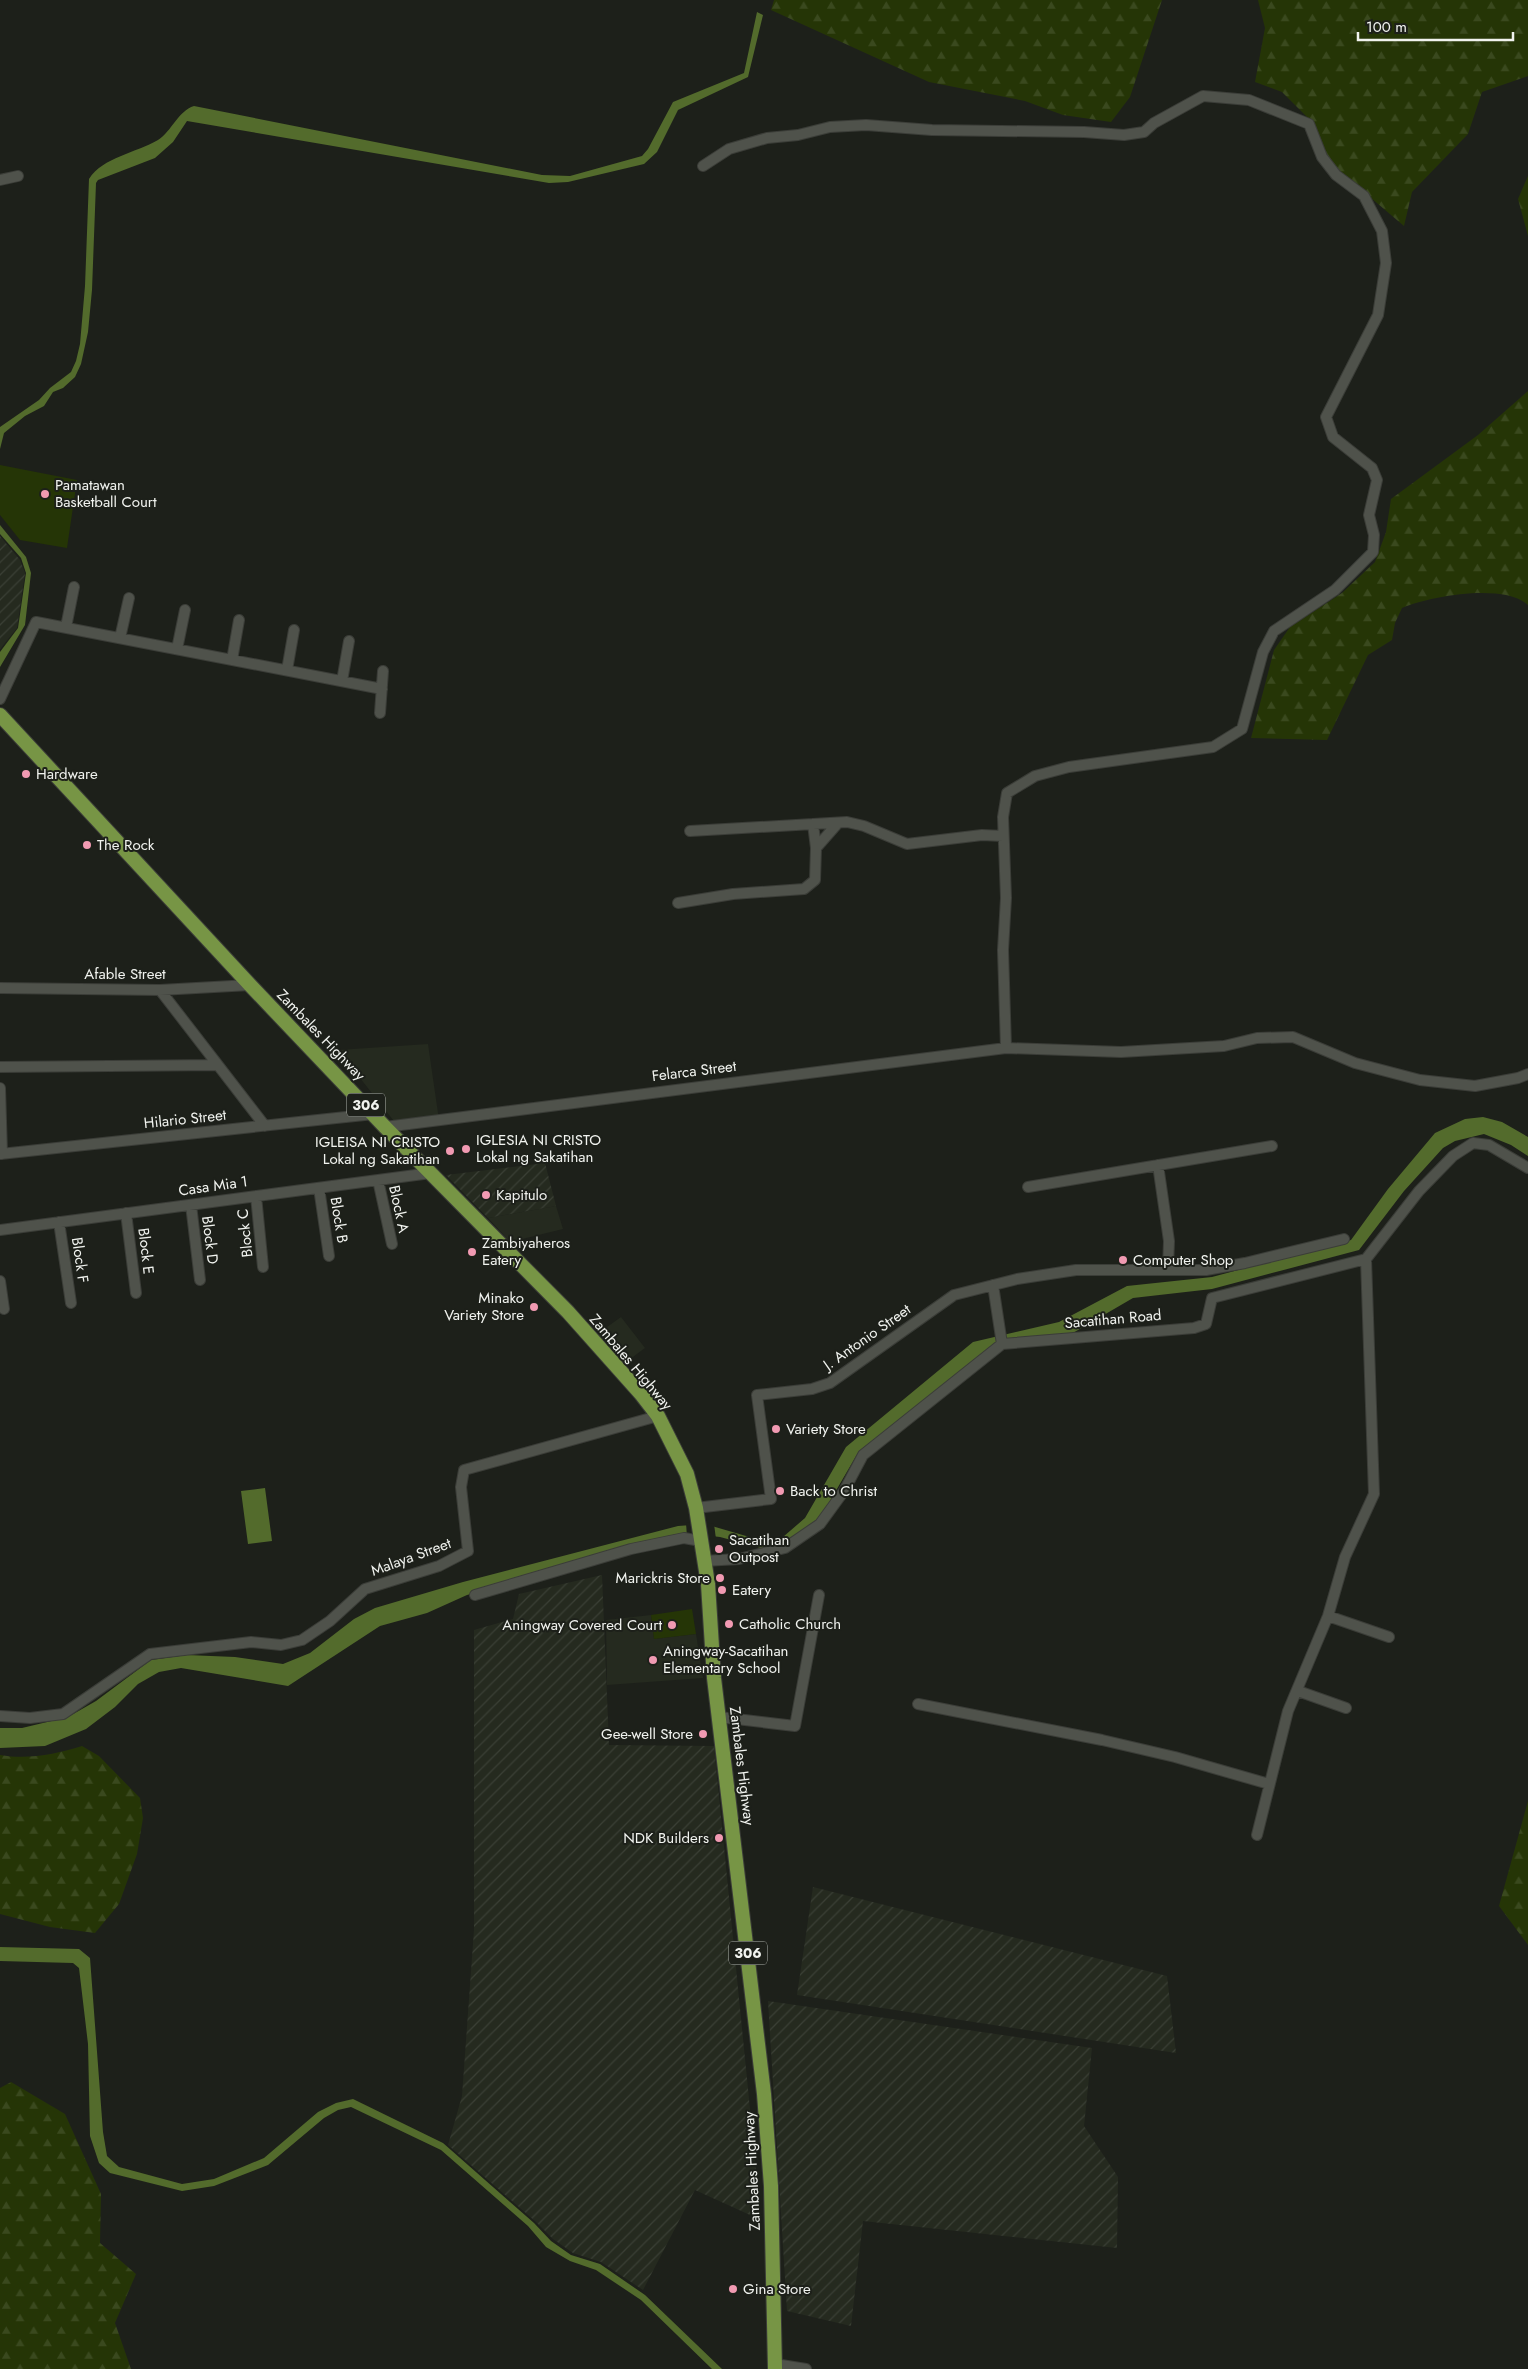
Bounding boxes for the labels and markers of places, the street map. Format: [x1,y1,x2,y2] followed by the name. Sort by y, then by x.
[55,474,157,513] place label: Pamatawan Basketball Court
[39,488,51,500] marker: Pamatawan Basketball Court
[36,763,98,785] place label: Hardware
[20,768,32,780] marker: Hardware
[97,834,155,856] place label: The Rock
[81,839,93,851] marker: The Rock
[476,1129,601,1168] place label: IGLESIA NI CRISTO Lokal ng Sakatihan
[315,1131,440,1170] place label: IGLEISA NI CRISTO Lokal ng Sakatihan
[460,1143,472,1155] marker: IGLESIA NI CRISTO Lokal ng Sakatihan
[444,1145,456,1157] marker: IGLEISA NI CRISTO Lokal ng Sakatihan
[496,1184,547,1206] place label: Kapitulo
[480,1189,492,1201] marker: Kapitulo
[482,1232,570,1271] place label: Zambiyaheros Eatery
[466,1246,478,1258] marker: Zambiyaheros Eatery
[1133,1249,1234,1271] place label: Computer Shop
[1117,1254,1129,1266] marker: Computer Shop
[444,1287,524,1326] place label: Minako Variety Store
[528,1301,540,1313] marker: Minako Variety Store
[786,1418,866,1440] place label: Variety Store
[770,1423,782,1435] marker: Variety Store
[790,1480,877,1502] place label: Back to Christ
[774,1485,786,1497] marker: Back to Christ
[729,1529,789,1568] place label: Sacatihan Outpost
[713,1543,725,1555] marker: Sacatihan Outpost
[616,1567,710,1589] place label: Marickris Store
[714,1572,726,1584] marker: Marickris Store
[732,1579,771,1601] place label: Eatery
[716,1584,728,1596] marker: Eatery
[739,1613,841,1635] place label: Catholic Church
[502,1614,662,1636] place label: Aningway Covered Court
[723,1618,735,1630] marker: Catholic Church
[666,1619,678,1631] marker: Aningway Covered Court
[663,1640,788,1679] place label: Aningway-Sacatihan Elementary School
[647,1654,659,1666] marker: Aningway-Sacatihan Elementary School
[601,1723,693,1745] place label: Gee-well Store
[697,1728,709,1740] marker: Gee-well Store
[623,1827,709,1849] place label: NDK Builders
[713,1832,725,1844] marker: NDK Builders
[743,2278,811,2300] place label: Gina Store
[727,2283,739,2295] marker: Gina Store

